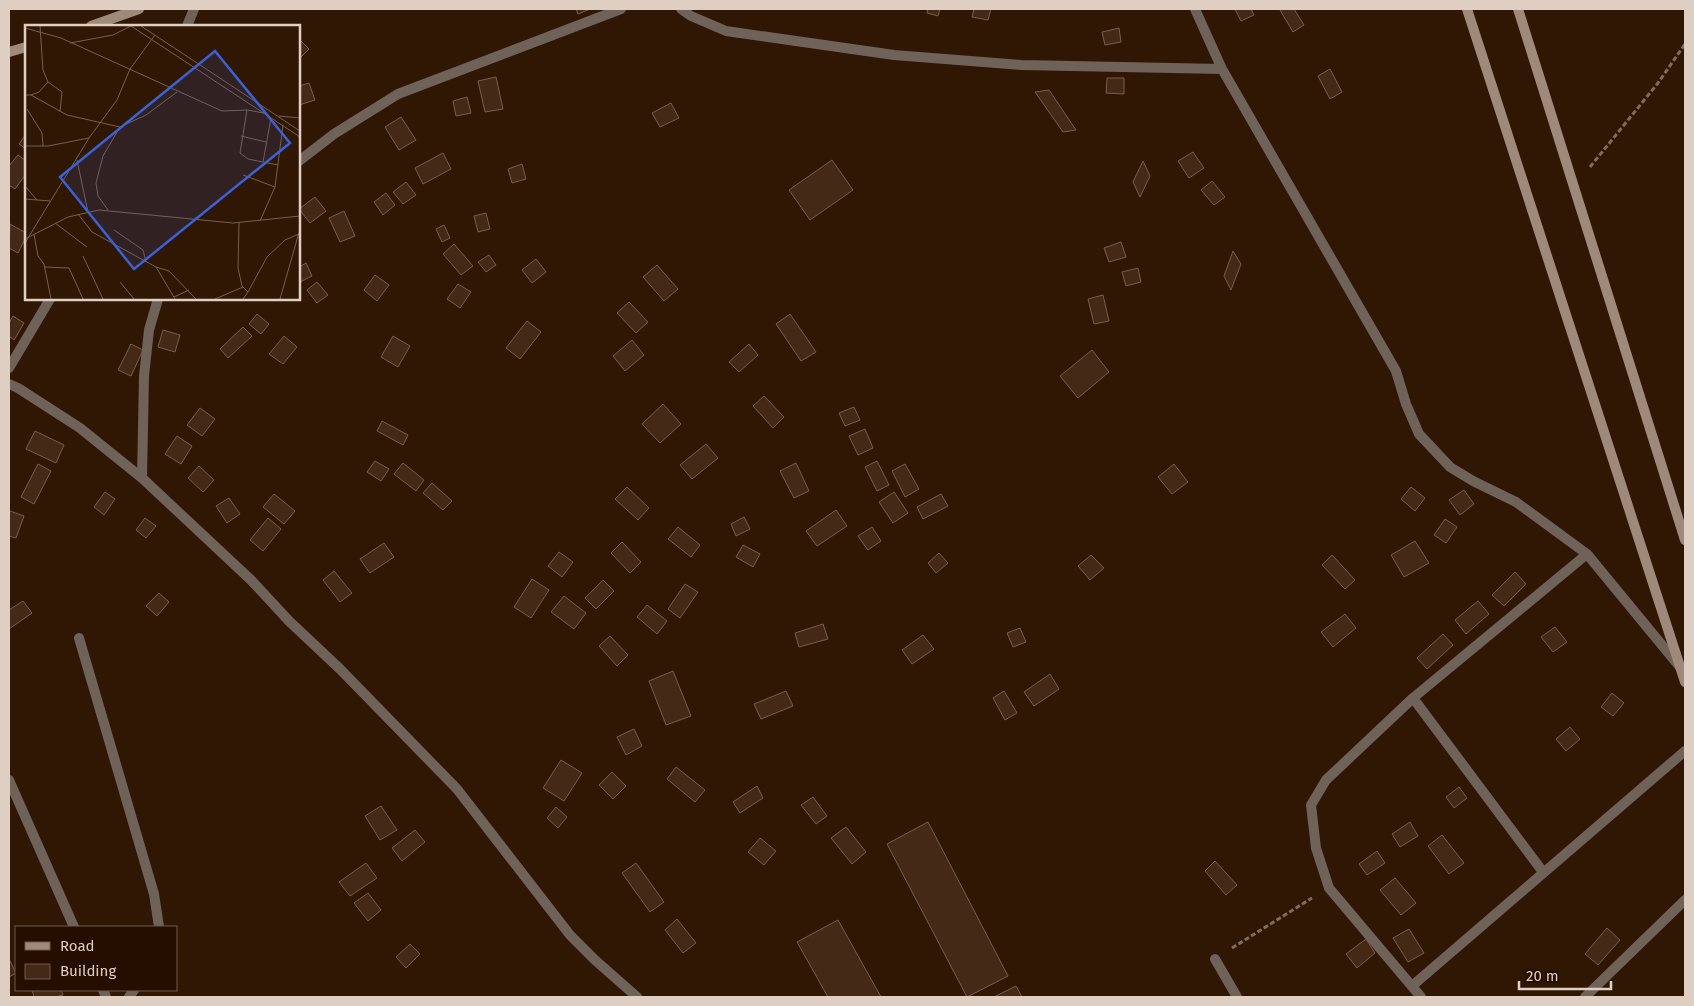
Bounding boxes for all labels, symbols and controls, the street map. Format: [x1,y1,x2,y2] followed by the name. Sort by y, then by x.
[25,25,300,300] inset map
[15,926,178,991] legend
[60,937,95,955] text: Road
[1519,958,1612,990] scale bar
[60,962,116,980] text: Building
[1526,967,1559,985] text: 20 m

